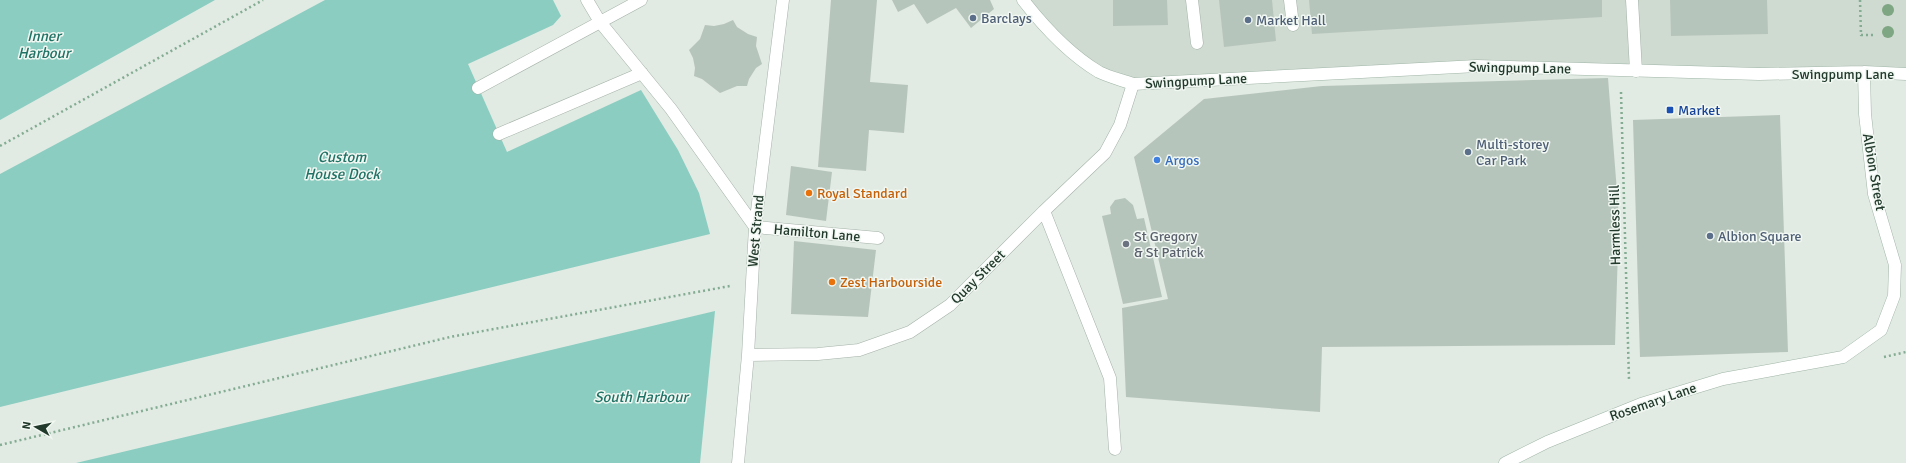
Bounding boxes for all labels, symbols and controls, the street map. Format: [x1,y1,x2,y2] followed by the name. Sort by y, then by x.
[981,10,1032,27] place label: Barclays
[1256,12,1326,29] place label: Market Hall
[968,13,978,23] marker: Barclays
[1243,15,1253,25] marker: Market Hall
[18,27,73,62] water label: Inner Harbour
[1469,59,1571,77] street label: Swingpump Lane
[1792,66,1894,83] street label: Swingpump Lane
[1144,70,1248,92] street label: Swingpump Lane
[1678,102,1720,119] place label: Market
[1665,105,1675,115] marker: Market
[1859,132,1889,212] street label: Albion Street
[1476,136,1549,169] place label: Multi-storey Car Park
[1463,147,1473,157] marker: Multi-storey Car Park
[304,148,381,183] water label: Custom House Dock
[1165,152,1199,169] place label: Argos
[1152,155,1162,165] marker: Argos
[817,185,907,202] place label: Royal Standard
[1606,185,1624,265] street label: Harmless Hill
[804,188,814,198] marker: Royal Standard
[744,194,768,268] street label: West Strand
[773,221,861,245] street label: Hamilton Lane
[1134,228,1204,261] place label: St Gregory & St Patrick
[1718,228,1802,245] place label: Albion Square
[1705,231,1715,241] marker: Albion Square
[1121,239,1131,249] marker: St Gregory & St Patrick
[947,246,1009,308] street label: Quay Street
[840,274,942,291] place label: Zest Harbourside
[827,277,837,287] marker: Zest Harbourside
[1607,379,1699,425] street label: Rosemary Lane
[594,388,690,406] water label: South Harbour
[16,407,56,447] north arrow
[20,421,34,430] text: N

